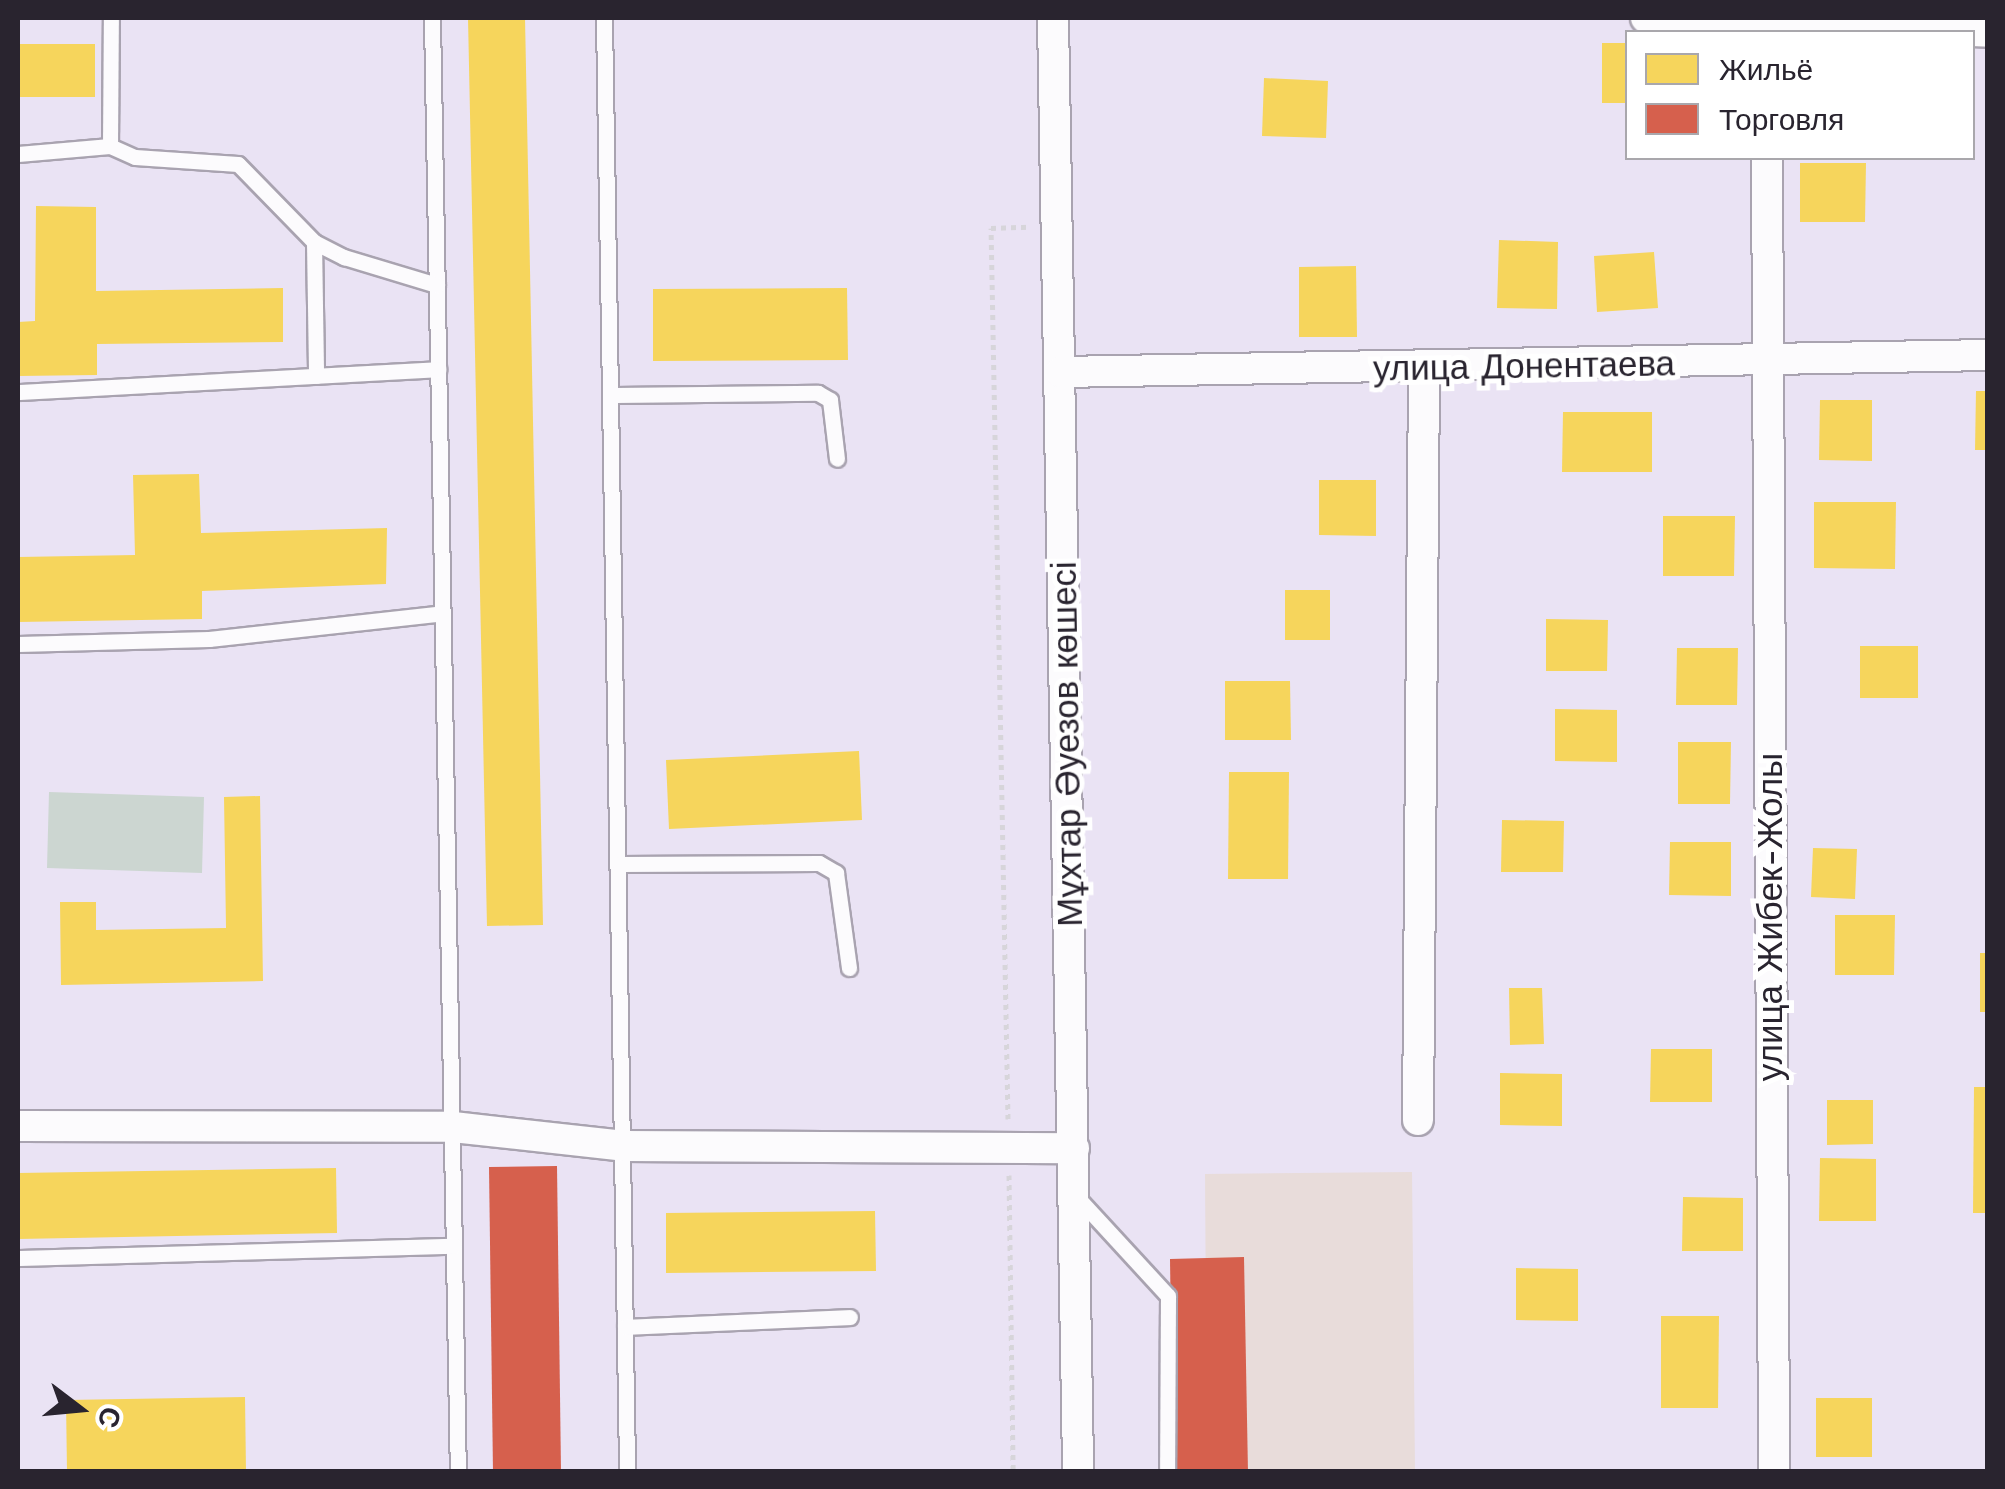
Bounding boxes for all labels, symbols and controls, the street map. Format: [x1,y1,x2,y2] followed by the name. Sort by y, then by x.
[1625,30,1975,160] legend
[1719,52,1813,87] text: Жильё
[1719,102,1844,137] text: Торговля
[1373,342,1675,390] street label: улица Донентаева
[1043,561,1091,927] street label: Мұхтар Әуезов көшесі
[1749,753,1791,1081] street label: улица Жибек-Жолы
[30,1359,130,1459] north arrow
[91,1403,128,1432] text: С

